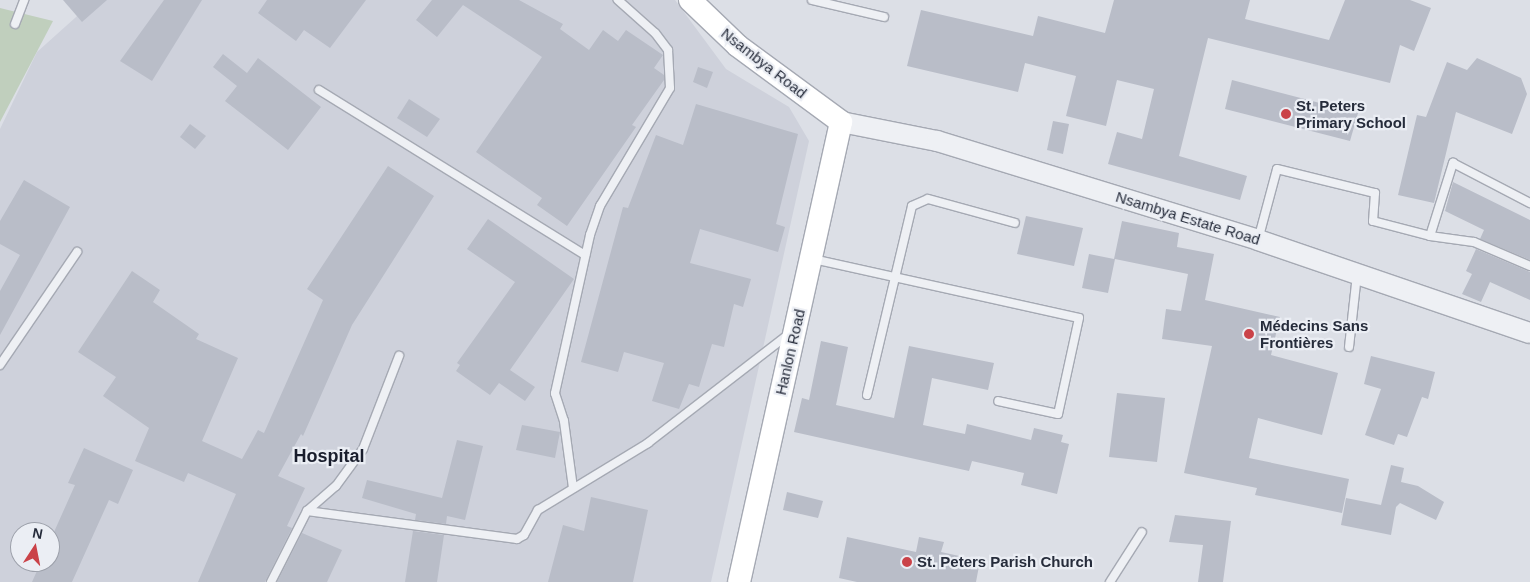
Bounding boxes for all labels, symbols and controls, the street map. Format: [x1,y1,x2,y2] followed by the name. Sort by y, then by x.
[718,24,810,102] street label: Nsambya Road
[1296,96,1406,131] place label: St. Peters Primary School
[1280,108,1292,120] marker: St. Peters Primary School
[1114,187,1262,249] street label: Nsambya Estate Road
[771,307,809,397] street label: Hanlon Road
[1260,316,1368,351] place label: Médecins Sans Frontières
[1242,327,1256,341] marker: Médecins Sans Frontières
[293,445,365,467] district label: Hospital
[10,522,60,572] north arrow
[31,524,44,542] text: N
[917,553,1093,571] place label: St. Peters Parish Church
[901,556,913,568] marker: St. Peters Parish Church

